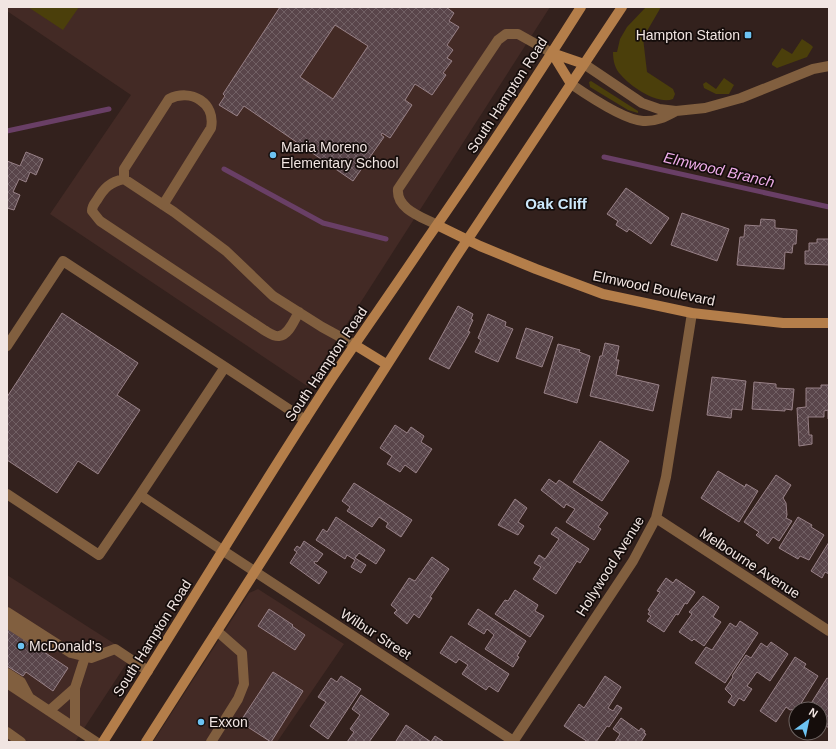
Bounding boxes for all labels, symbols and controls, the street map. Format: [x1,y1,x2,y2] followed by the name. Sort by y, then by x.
[636,27,740,43] place label: Hampton Station
[743,30,753,40] marker: Hampton Station
[464,34,550,156] street label: South Hampton Road
[281,139,399,171] place label: Maria Moreno Elementary School
[662,148,776,191] water label: Elmwood Branch
[268,150,278,160] marker: Maria Moreno Elementary School
[525,195,588,212] district label: Oak Cliff
[591,267,717,309] street label: Elmwood Boulevard
[282,304,370,424] street label: South Hampton Road
[573,513,647,619] street label: Hollywood Avenue
[697,525,803,602] street label: Melbourne Avenue
[110,577,194,699] street label: South Hampton Road
[338,605,414,663] street label: Wilbur Street
[29,638,102,654] place label: McDonald's
[16,641,26,651] marker: McDonald's
[788,701,828,741] north arrow
[807,705,820,720] text: N
[209,714,248,730] place label: Exxon
[196,717,206,727] marker: Exxon

